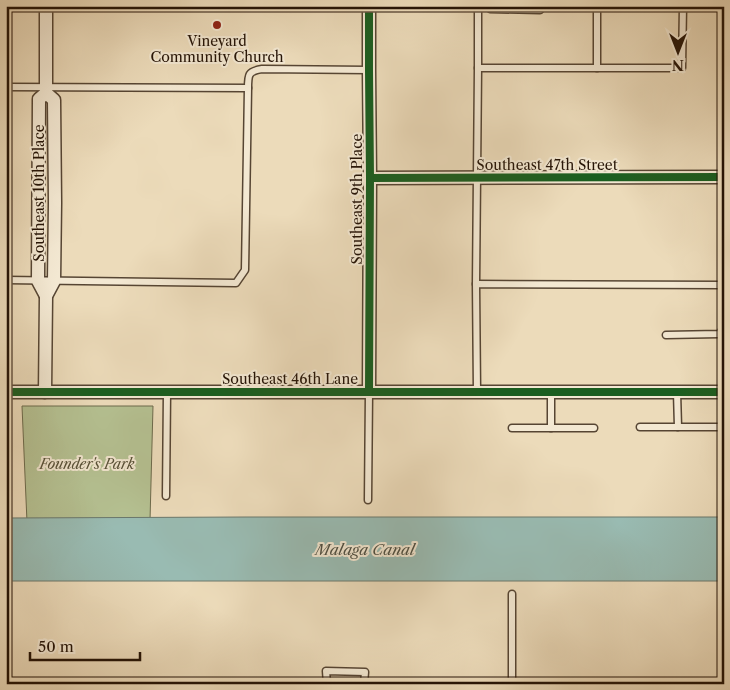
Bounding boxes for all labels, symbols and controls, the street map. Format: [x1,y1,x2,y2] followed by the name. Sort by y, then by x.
[211,19,223,31] marker: Vineyard Community Church
[652,28,702,78] north arrow
[150,32,284,66] place label: Vineyard Community Church
[672,56,684,74] text: N
[30,124,48,262] street label: Southeast 10th Place
[348,133,366,264] street label: Southeast 9th Place
[476,156,618,174] street label: Southeast 47th Street
[222,370,358,388] street label: Southeast 46th Lane
[39,455,135,473] park label: Founder's Park
[313,540,417,559] water label: Malaga Canal
[30,630,140,662] scale bar
[38,637,74,656] text: 50 m

